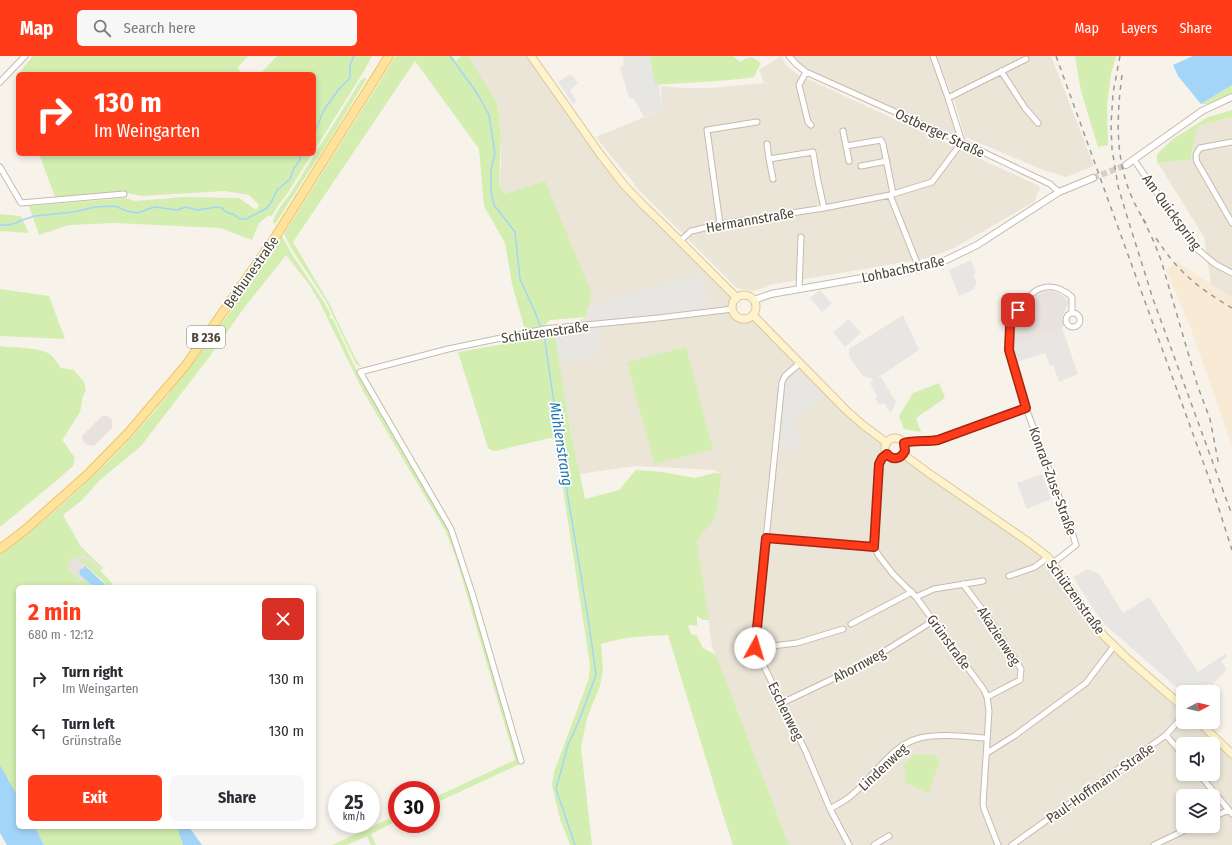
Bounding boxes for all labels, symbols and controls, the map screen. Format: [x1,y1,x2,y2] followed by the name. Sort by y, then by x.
[77,10,357,46] search box
[20,17,53,40] text: Map
[91,17,113,39] icon: search
[123,19,196,37] text: Search here
[1075,20,1099,37] text: Map
[1121,20,1157,37] text: Layers
[1179,20,1212,37] text: Share
[94,86,162,119] text: 130 m
[28,88,80,140] icon: right
[892,105,987,162] street label: Ostberger Straße
[94,120,200,142] text: Im Weingarten
[1138,171,1205,254] street label: Am Quickspring
[705,204,795,237] street label: Hermannstraße
[220,233,283,312] street label: Bethunestraße
[860,252,946,287] street label: Lohbachstraße
[1001,293,1035,327] pin
[1007,299,1029,321] icon: arrive
[500,318,590,347] street label: Schützenstraße
[187,326,225,348] road number: B 236
[546,401,577,487] water label: Mühlenstrang
[1025,425,1080,538] street label: Konrad-Zuse-Straße
[1043,557,1108,638] street label: Schützenstraße
[28,598,81,626] text: 2 min
[262,598,304,640] button: close
[973,604,1024,669] street label: Akazienweg
[923,611,974,673] street label: Grünstraße
[28,627,93,642] text: 680 m · 12:12
[734,627,776,669] position arrow
[830,644,889,686] street label: Ahornweg
[62,663,123,681] text: Turn right
[28,668,50,690] icon: right
[269,670,304,688] text: 130 m
[764,679,807,744] street label: Eschenweg
[62,681,139,696] text: Im Weingarten
[1176,685,1220,729] north arrow
[1176,685,1220,833] map controls
[62,715,115,733] text: Turn left
[28,720,50,742] icon: left
[269,722,304,740] text: 130 m
[62,733,121,748] text: Grünstraße
[1176,737,1220,781] button: sound
[855,740,912,795] street label: Lindenweg
[1043,740,1158,827] street label: Paul-Hoffmann-Straße
[28,775,162,821] button: Exit
[170,775,304,821] button: Share
[388,781,440,833] speed limit sign: 30
[1176,789,1220,833] button: layers
[344,790,364,814] text: 25
[343,811,365,823] text: km/h

